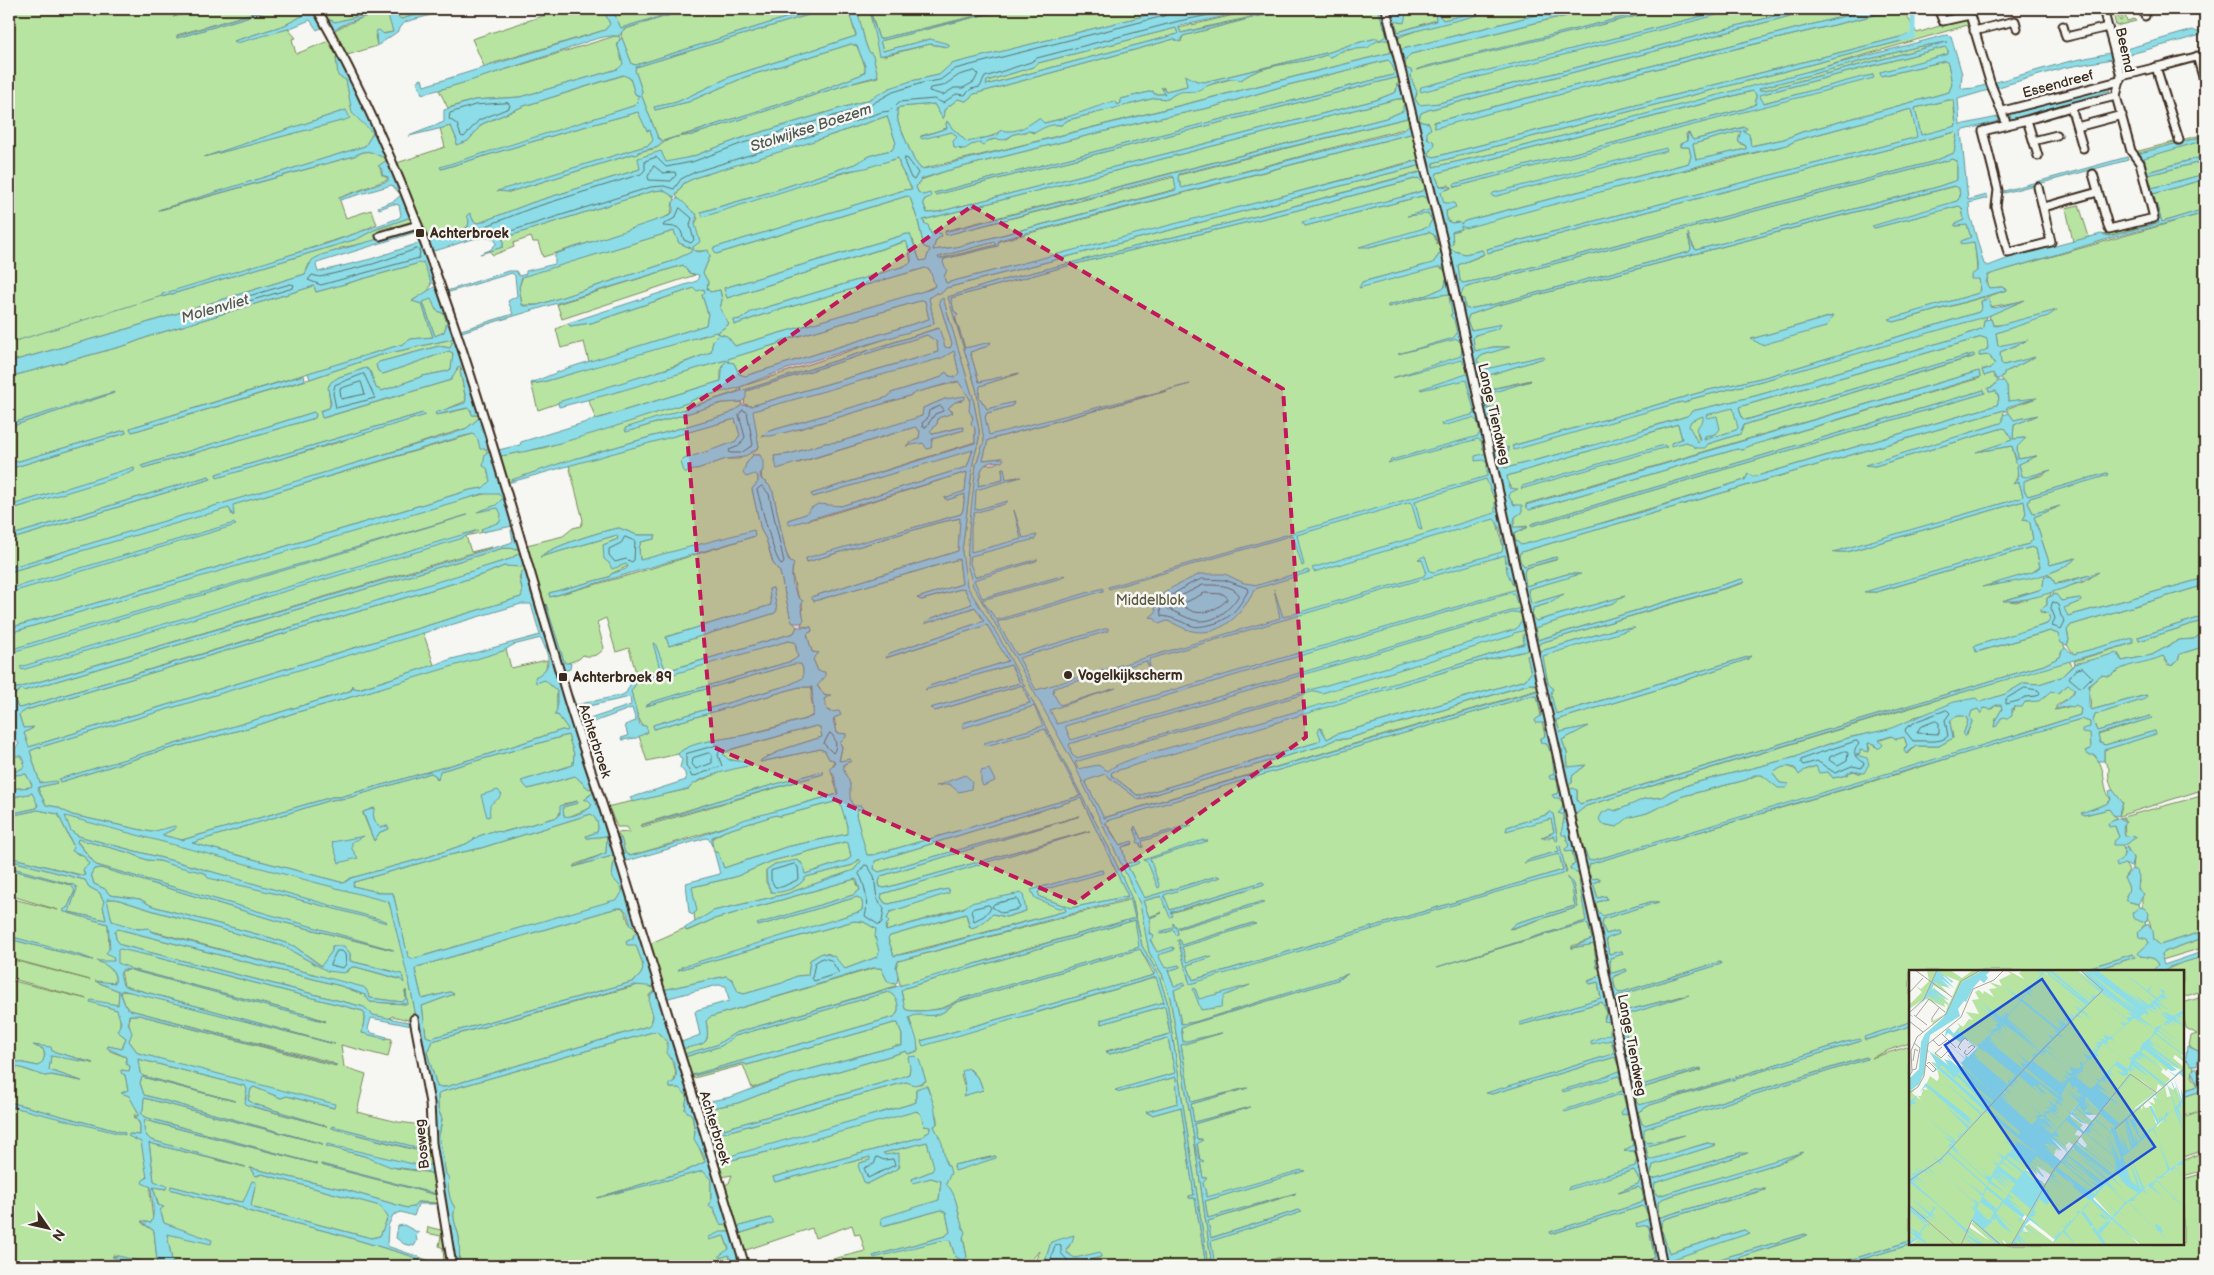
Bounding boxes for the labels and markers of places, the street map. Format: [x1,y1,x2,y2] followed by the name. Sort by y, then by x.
[429,225,509,242] place label: Achterbroek
[414,227,426,239] marker: Achterbroek
[1078,667,1183,684] place label: Vogelkijkscherm
[572,669,672,686] place label: Achterbroek 89
[1062,669,1074,681] marker: Vogelkijkscherm
[557,671,569,683] marker: Achterbroek 89

